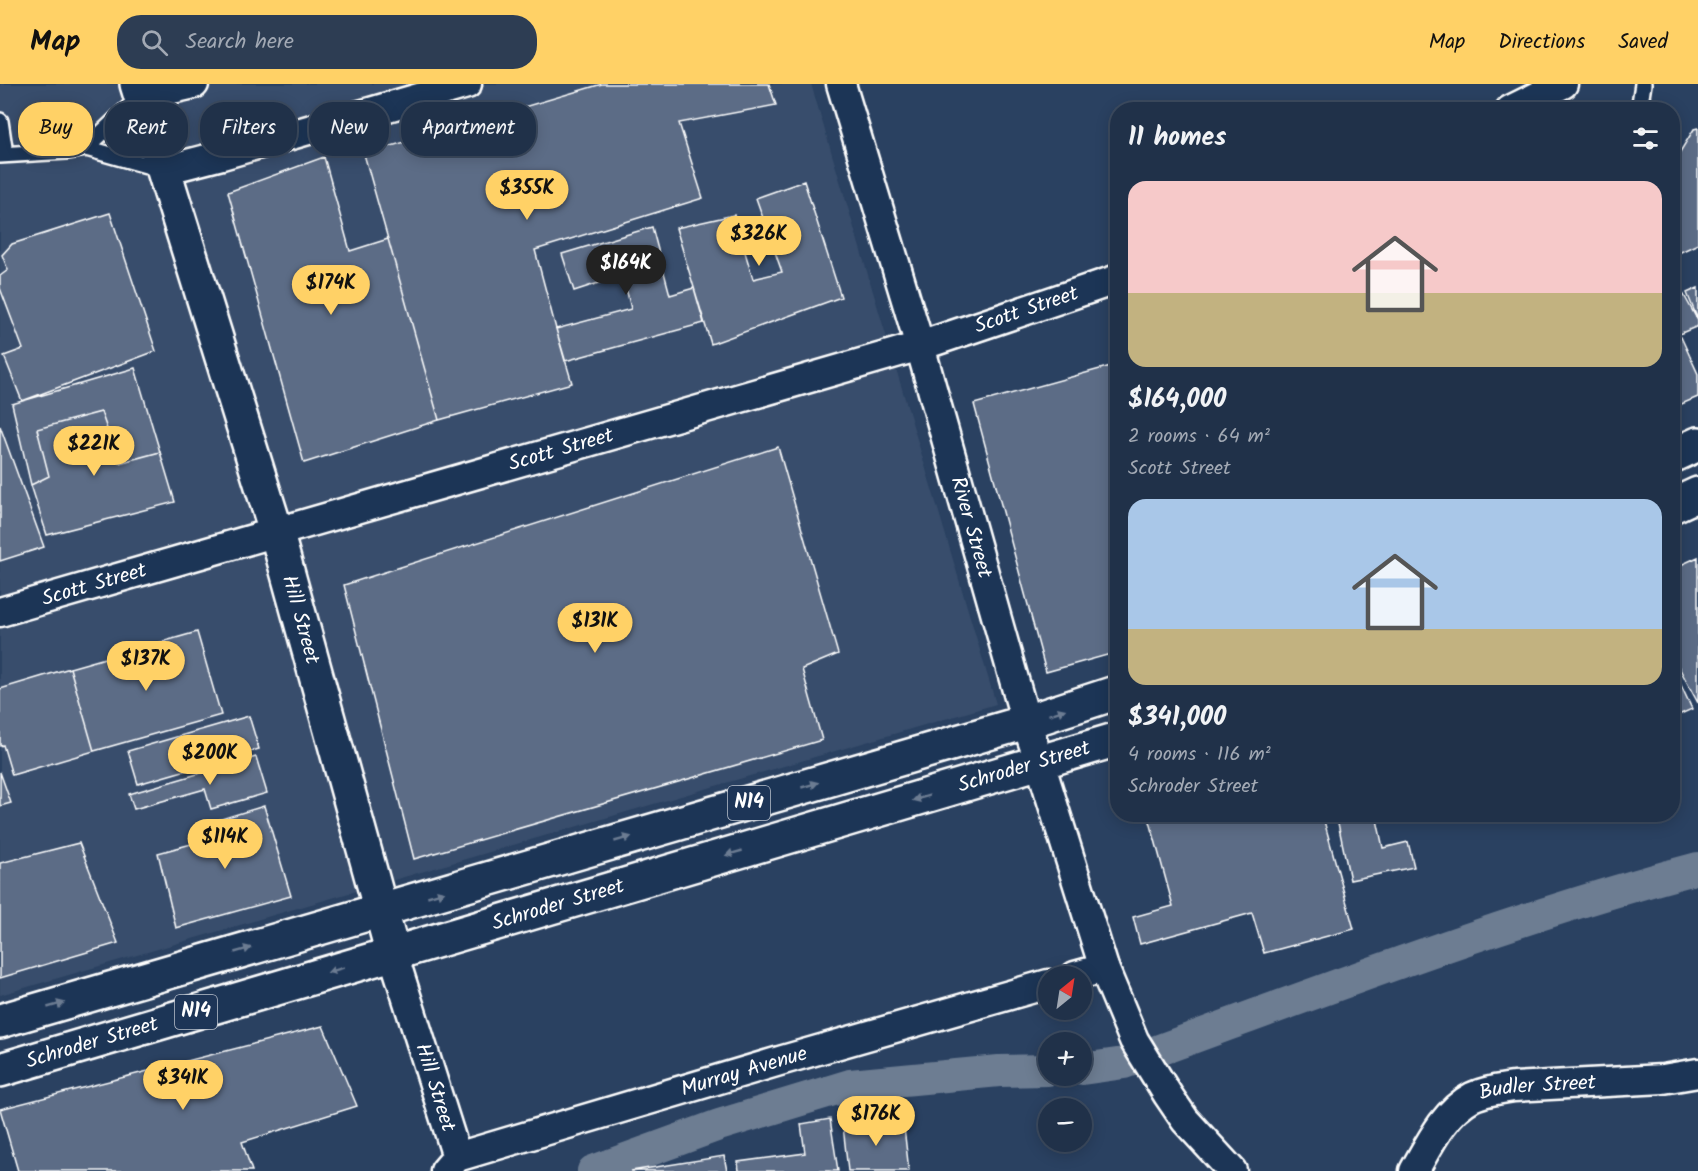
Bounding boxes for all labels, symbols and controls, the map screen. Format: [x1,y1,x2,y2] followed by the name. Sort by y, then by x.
[117,15,537,69] search box
[30,20,81,65] text: Map
[186,25,294,60] text: Search here
[138,26,171,59] icon: search
[1429,26,1465,59] text: Map
[1498,26,1585,59] text: Directions
[1618,26,1668,59] text: Saved
[18,102,93,156] chip: Buy
[105,102,188,156] chip: Rent
[200,102,297,156] chip: Filters
[309,102,389,156] chip: New
[401,102,536,156] chip: Apartment
[1128,117,1226,159] text: 11 homes
[1629,122,1662,155] icon: filters
[485,170,569,221] pin: $355K
[499,173,555,205] text: $355K
[717,216,801,267] pin: $326K
[730,219,788,251] text: $326K
[1341,220,1449,328] icon: home
[584,245,668,296] pin: $164K
[600,248,652,280] text: $164K
[289,265,373,316] pin: $174K
[306,268,356,300] text: $174K
[970,277,1084,343] street label: Scott Street
[1128,379,1226,421] text: $164,000
[505,419,618,481] street label: Scott Street
[1128,421,1270,453] text: 2 rooms · 64 m²
[52,426,136,477] pin: $221K
[67,429,121,461] text: $221K
[1128,453,1231,485] text: Scott Street
[941,473,1001,583] street label: River Street
[1341,538,1449,646] icon: home
[38,554,151,616] street label: Scott Street
[272,571,329,669] street label: Hill Street
[553,603,637,654] pin: $131K
[572,606,618,638] text: $131K
[104,641,188,692] pin: $137K
[121,644,171,676] text: $137K
[1128,697,1226,739] text: $341,000
[1048,706,1066,716] one-way arrow
[954,731,1095,802] street label: Schroder Street
[168,735,252,786] pin: $200K
[182,738,238,770] text: $200K
[1128,739,1271,771] text: 4 rooms · 116 m²
[1128,771,1258,803] text: Schroder Street
[801,780,819,789] one-way arrow
[728,786,770,820] road number: N14
[912,794,930,803] one-way arrow
[183,819,267,870] pin: $114K
[202,822,248,854] text: $114K
[614,834,632,844] one-way arrow
[724,849,742,858] one-way arrow
[488,869,629,940] street label: Schroder Street
[427,889,445,898] one-way arrow
[234,945,252,954] one-way arrow
[327,966,345,975] one-way arrow
[1038,966,1092,1020] north arrow
[1038,966,1092,1152] map controls
[175,995,217,1029] road number: N14
[47,1000,65,1009] one-way arrow
[22,1007,163,1078] street label: Schroder Street
[1038,1032,1092,1086] button: +
[677,1037,812,1106] street label: Murray Avenue
[406,1039,465,1137] street label: Hill Street
[141,1060,225,1111] pin: $341K
[157,1063,209,1095] text: $341K
[1475,1066,1598,1110] street label: Budler Street
[834,1096,918,1147] pin: $176K
[1038,1098,1092,1152] button: −
[851,1099,901,1131] text: $176K

